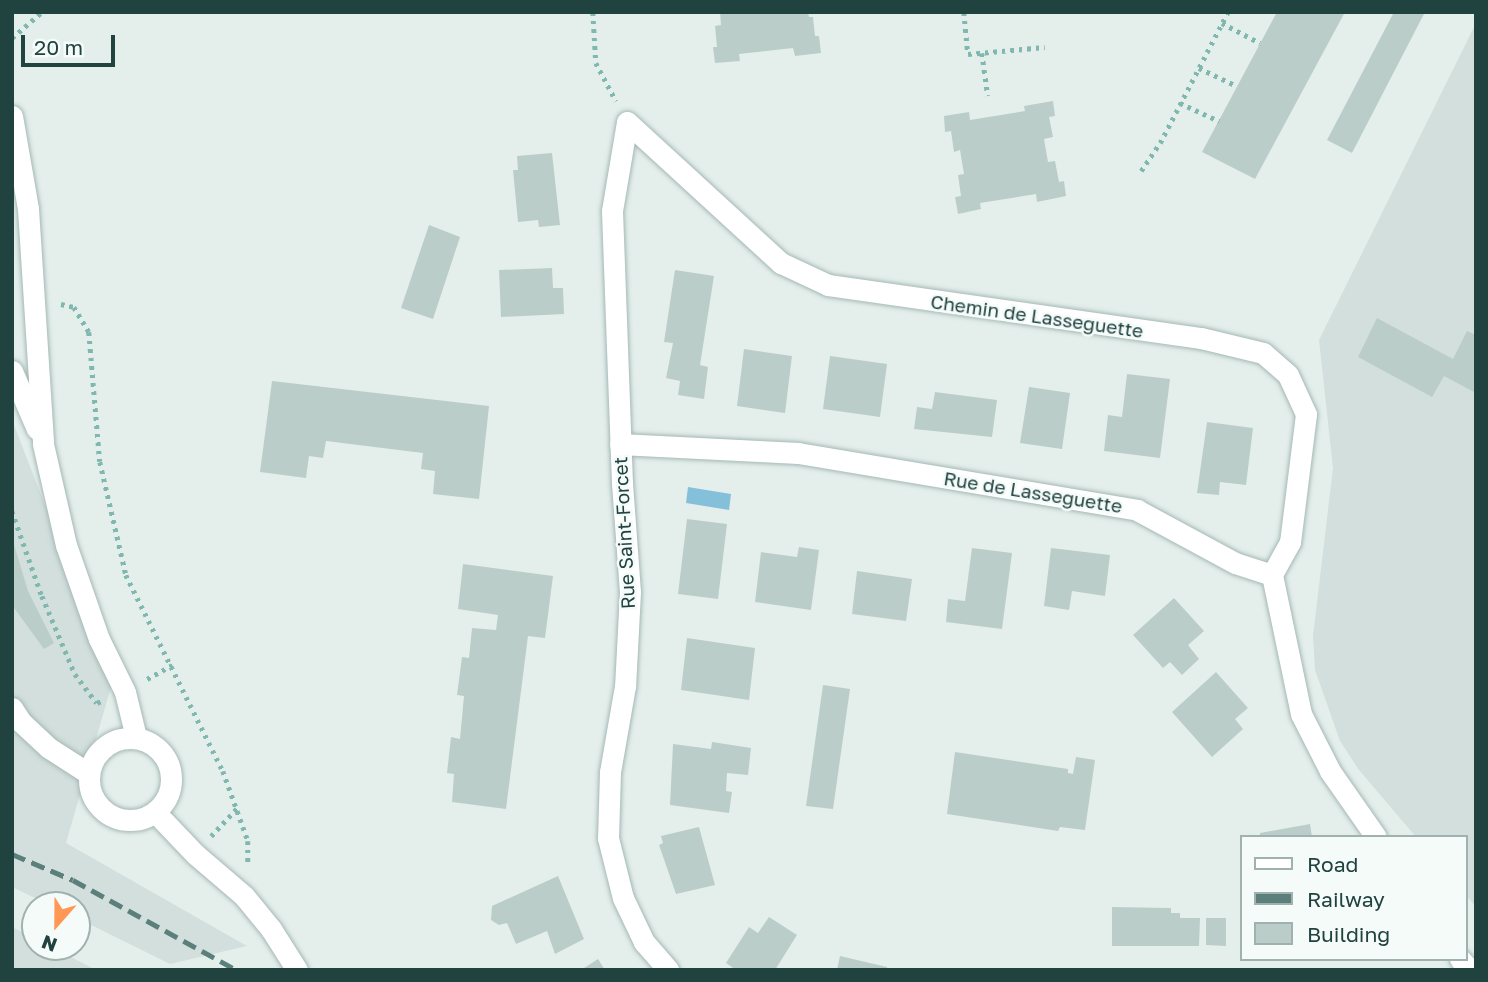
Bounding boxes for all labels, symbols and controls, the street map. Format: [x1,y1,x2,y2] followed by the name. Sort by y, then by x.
[24,21,119,65] scale bar
[34,34,83,60] text: 20 m
[929,290,1145,342] street label: Chemin de Lasseguette
[609,456,639,610] street label: Rue Saint-Forcet
[942,467,1124,517] street label: Rue de Lasseguette
[1240,835,1467,961] legend
[1307,851,1358,877] text: Road
[1307,886,1385,912] text: Railway
[21,891,91,961] north arrow
[1307,921,1390,947] text: Building
[38,931,60,958] text: N

